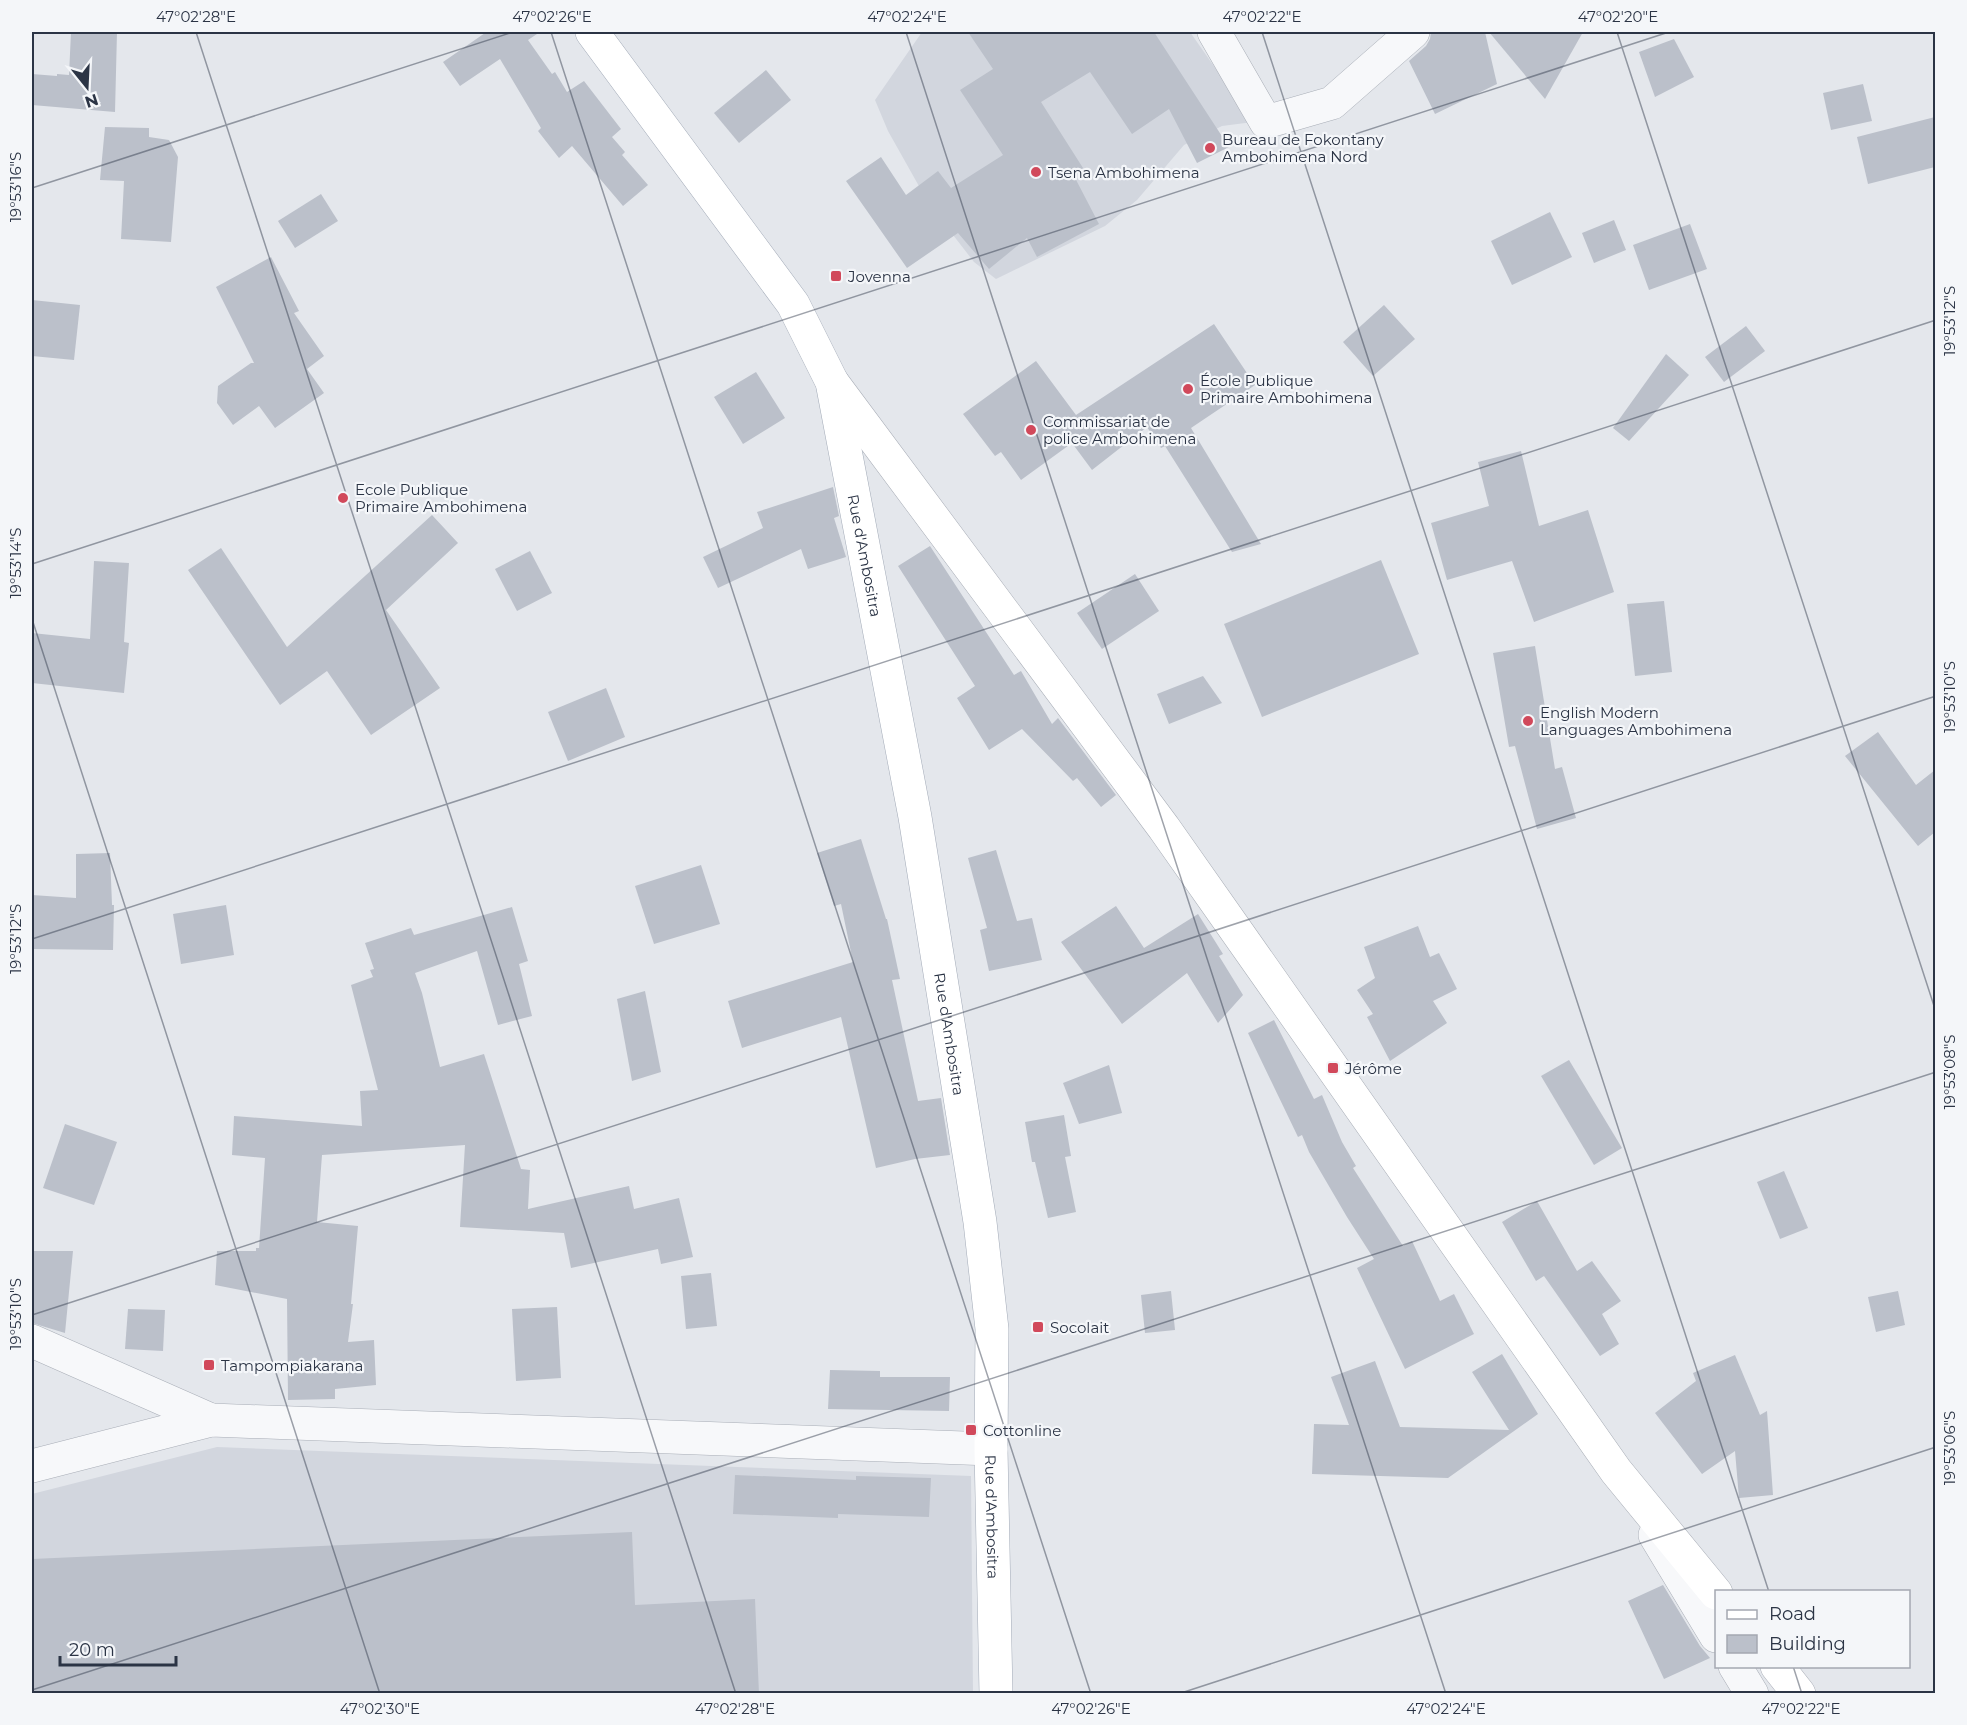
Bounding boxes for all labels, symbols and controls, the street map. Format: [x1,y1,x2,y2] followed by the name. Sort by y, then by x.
[156,7,236,26] text: 47°02'28"E
[512,7,592,26] text: 47°02'26"E
[867,7,947,26] text: 47°02'24"E
[1223,7,1301,26] text: 47°02'22"E
[1578,7,1658,26] text: 47°02'20"E
[57,57,117,117] north arrow
[82,90,101,112] text: N
[1222,130,1384,166] place label: Bureau de Fokontany Ambohimena Nord
[1203,141,1217,155] marker: Bureau de Fokontany Ambohimena Nord
[6,152,25,222] text: 19°53'16"S
[1048,163,1200,182] place label: Tsena Ambohimena
[1029,165,1043,179] marker: Tsena Ambohimena
[847,267,911,286] place label: Jovenna
[829,269,843,283] marker: Jovenna
[1940,286,1959,356] text: 19°53'12"S
[1200,371,1372,407] place label: École Publique Primaire Ambohimena
[1181,382,1195,396] marker: École Publique Primaire Ambohimena
[1043,412,1196,448] place label: Commissariat de police Ambohimena
[1024,423,1038,437] marker: Commissariat de police Ambohimena
[355,480,527,516] place label: Ecole Publique Primaire Ambohimena
[336,491,350,505] marker: Ecole Publique Primaire Ambohimena
[844,493,886,618] street label: Rue d'Ambositra
[6,527,25,599] text: 19°53'14"S
[1940,661,1959,733] text: 19°53'10"S
[1540,703,1732,739] place label: English Modern Languages Ambohimena
[1521,714,1535,728] marker: English Modern Languages Ambohimena
[6,904,25,974] text: 19°53'12"S
[931,971,969,1097] street label: Rue d'Ambositra
[1940,1034,1959,1110] text: 19°53'08"S
[1344,1059,1402,1078] place label: Jérôme
[1326,1061,1340,1075] marker: Jérôme
[6,1278,25,1350] text: 19°53'10"S
[1050,1318,1109,1337] place label: Socolait
[1031,1320,1045,1334] marker: Socolait
[221,1356,363,1375] place label: Tampompiakarana
[202,1358,216,1372] marker: Tampompiakarana
[1940,1411,1959,1485] text: 19°53'06"S
[983,1421,1061,1440] place label: Cottonline
[964,1423,978,1437] marker: Cottonline
[982,1455,1003,1579] street label: Rue d'Ambositra
[1715,1590,1910,1668] legend
[1769,1603,1816,1625] text: Road
[60,1629,176,1667] scale bar
[1769,1633,1846,1655] text: Building
[69,1639,115,1661] text: 20 m
[340,1699,420,1718] text: 47°02'30"E
[695,1699,775,1718] text: 47°02'28"E
[1051,1699,1131,1718] text: 47°02'26"E
[1406,1699,1486,1718] text: 47°02'24"E
[1762,1699,1840,1718] text: 47°02'22"E

